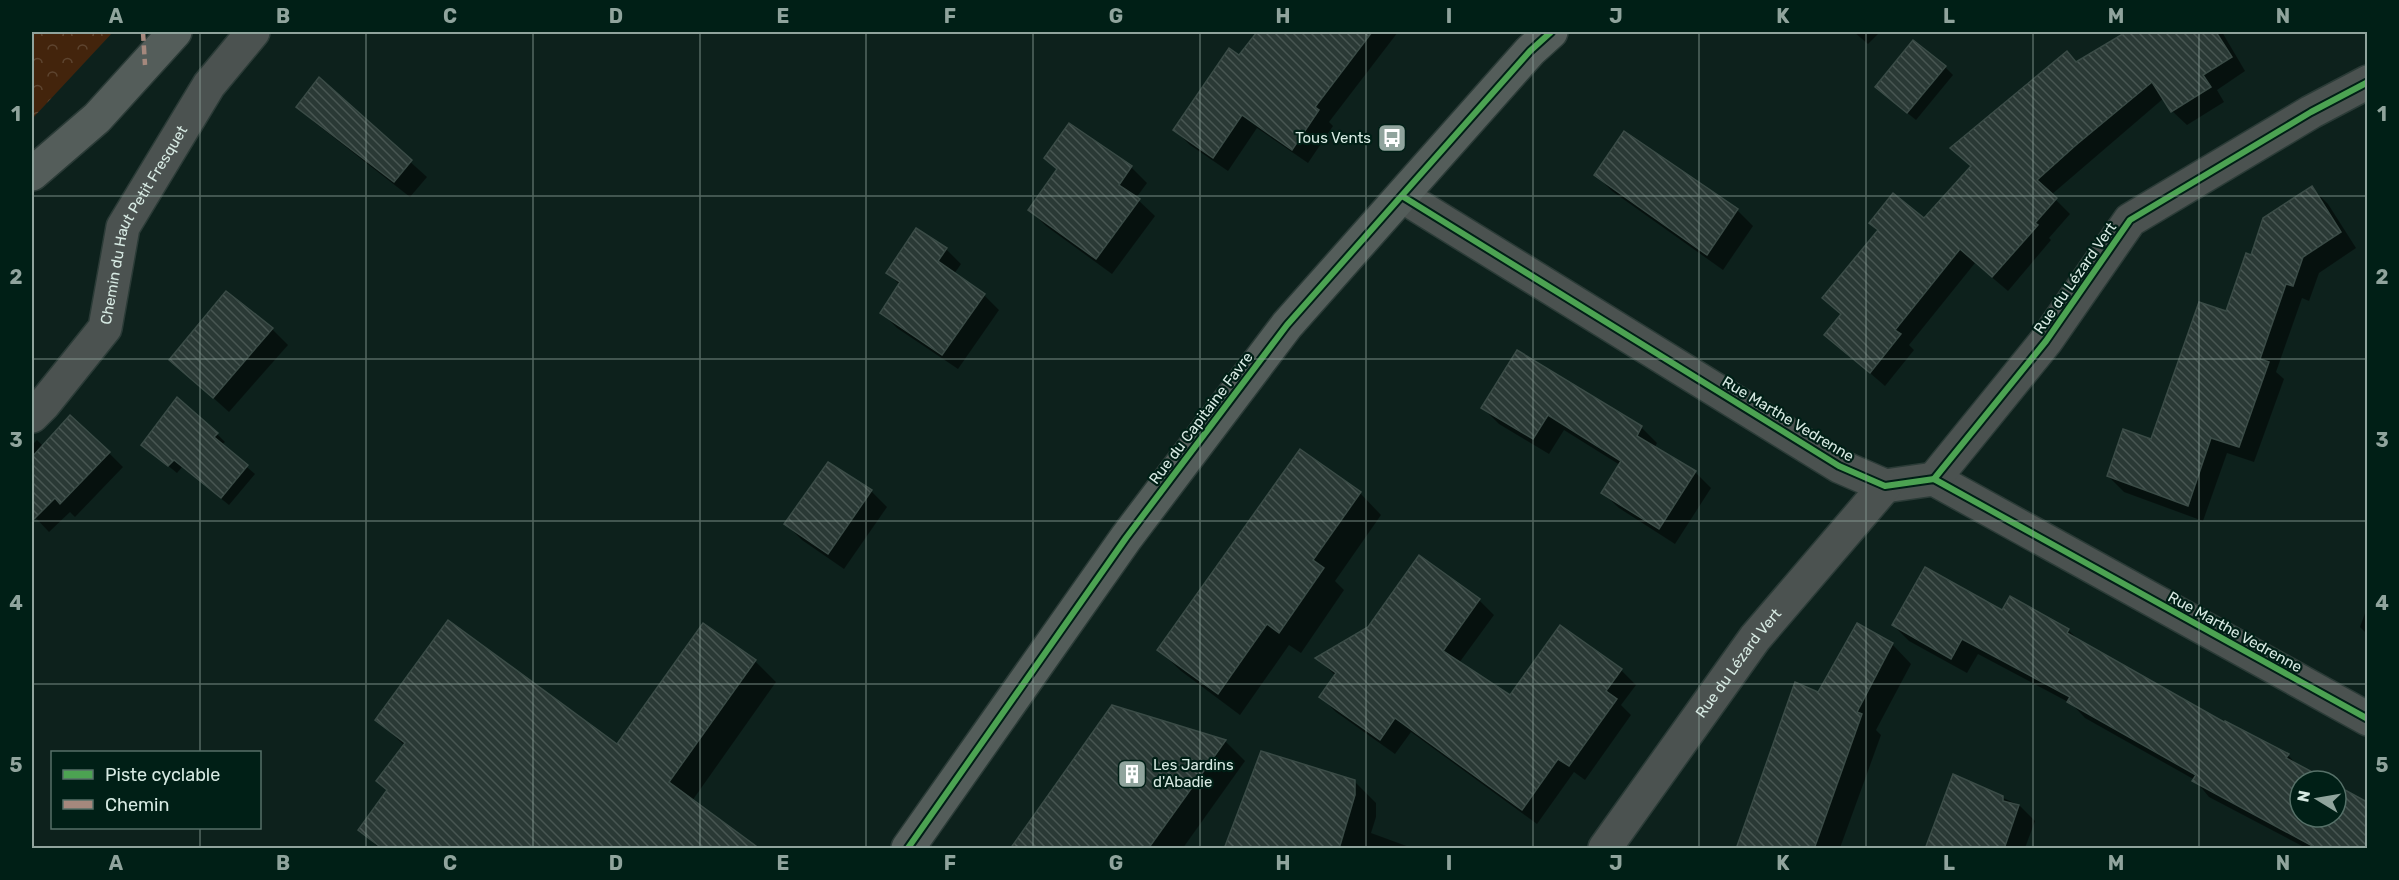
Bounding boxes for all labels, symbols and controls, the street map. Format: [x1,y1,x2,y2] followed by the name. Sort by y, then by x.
[109,4,124,28] text: A
[276,4,290,28] text: B
[443,4,457,28] text: C
[609,4,623,28] text: D
[777,4,789,28] text: E
[944,4,956,28] text: F
[1109,4,1123,28] text: G
[1276,4,1290,28] text: H
[1446,4,1452,28] text: I
[1609,4,1623,28] text: J
[1776,4,1790,28] text: K
[1943,4,1955,28] text: L
[2108,4,2124,28] text: M
[2276,4,2290,28] text: N
[11,102,21,126] text: 1
[2377,102,2387,126] text: 1
[97,122,191,326] street label: Chemin du Haut Petit Fresquet
[1376,122,1408,154] bus stop icon: Tous Vents
[1295,129,1371,147] place label: Tous Vents
[2030,219,2120,337] street label: Rue du Lézard Vert
[10,265,23,289] text: 2
[2376,265,2389,289] text: 2
[1145,348,1257,488] street label: Rue du Capitaine Favre
[1719,373,1857,465] street label: Rue Marthe Vedrenne
[9,428,23,452] text: 3
[2375,428,2389,452] text: 3
[2165,588,2305,676] street label: Rue Marthe Vedrenne
[9,591,23,615] text: 4
[2375,591,2389,615] text: 4
[1692,605,1785,721] street label: Rue du Lézard Vert
[51,751,261,829] legend
[10,753,23,777] text: 5
[2376,753,2389,777] text: 5
[1153,756,1234,791] place label: Les Jardins d'Abadie
[1116,758,1148,790] building icon: Les Jardins d'Abadie
[105,764,220,786] text: Piste cyclable
[2288,769,2348,829] north arrow
[2293,789,2314,804] text: N
[105,794,169,816] text: Chemin
[109,851,124,875] text: A
[276,851,290,875] text: B
[443,851,457,875] text: C
[609,851,623,875] text: D
[777,851,789,875] text: E
[944,851,956,875] text: F
[1109,851,1123,875] text: G
[1276,851,1290,875] text: H
[1446,851,1452,875] text: I
[1609,851,1623,875] text: J
[1776,851,1790,875] text: K
[1943,851,1955,875] text: L
[2108,851,2124,875] text: M
[2276,851,2290,875] text: N

